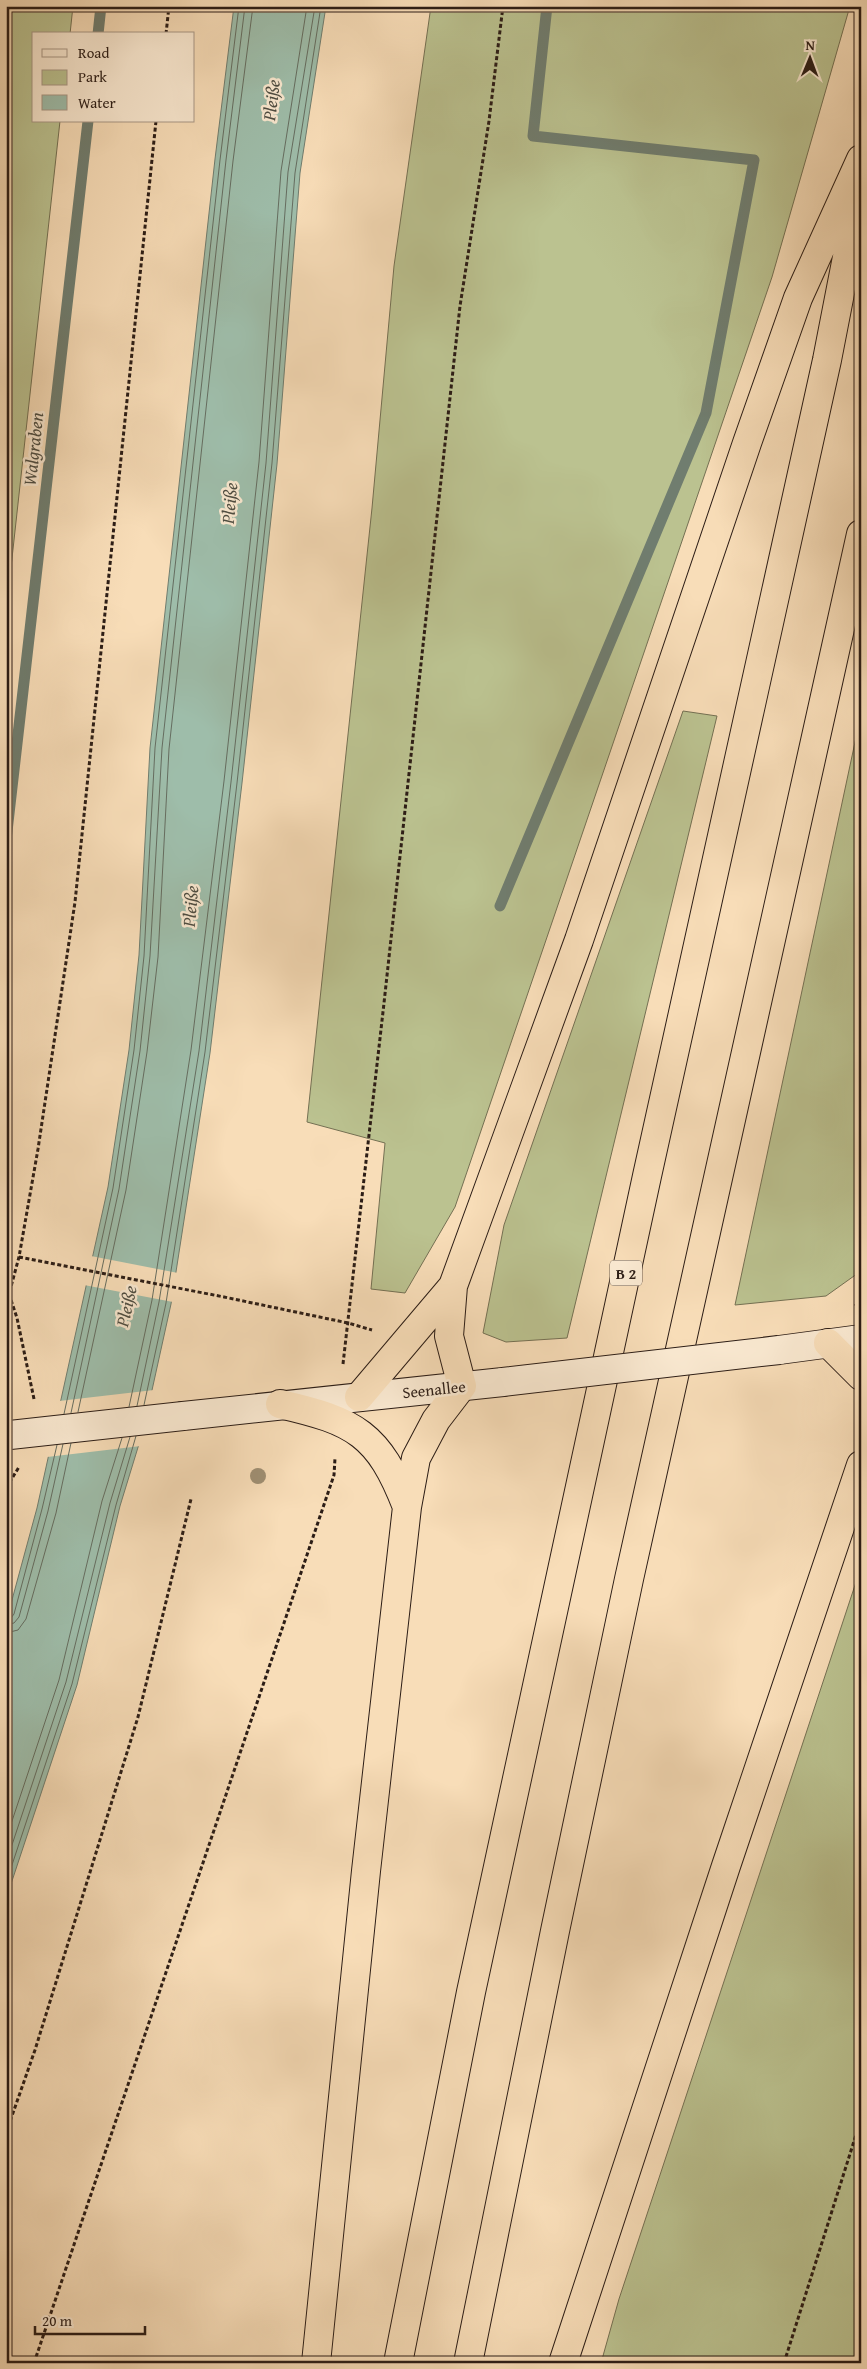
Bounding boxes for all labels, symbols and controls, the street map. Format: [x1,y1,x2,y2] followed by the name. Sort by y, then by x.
[32,32,195,122] legend
[784,32,834,82] north arrow
[805,35,816,55] text: N
[78,42,109,63] text: Road
[78,66,107,87] text: Park
[255,78,287,123] water label: Pleiße
[78,92,116,113] text: Water
[16,411,50,487] water label: Walgraben
[214,481,244,526] water label: Pleiße
[175,884,205,929] water label: Pleiße
[610,1260,642,1286] road number: B 2
[108,1283,144,1330] water label: Pleiße
[401,1374,467,1404] street label: Seenallee
[35,2304,145,2336] scale bar
[42,2310,73,2331] text: 20 m

